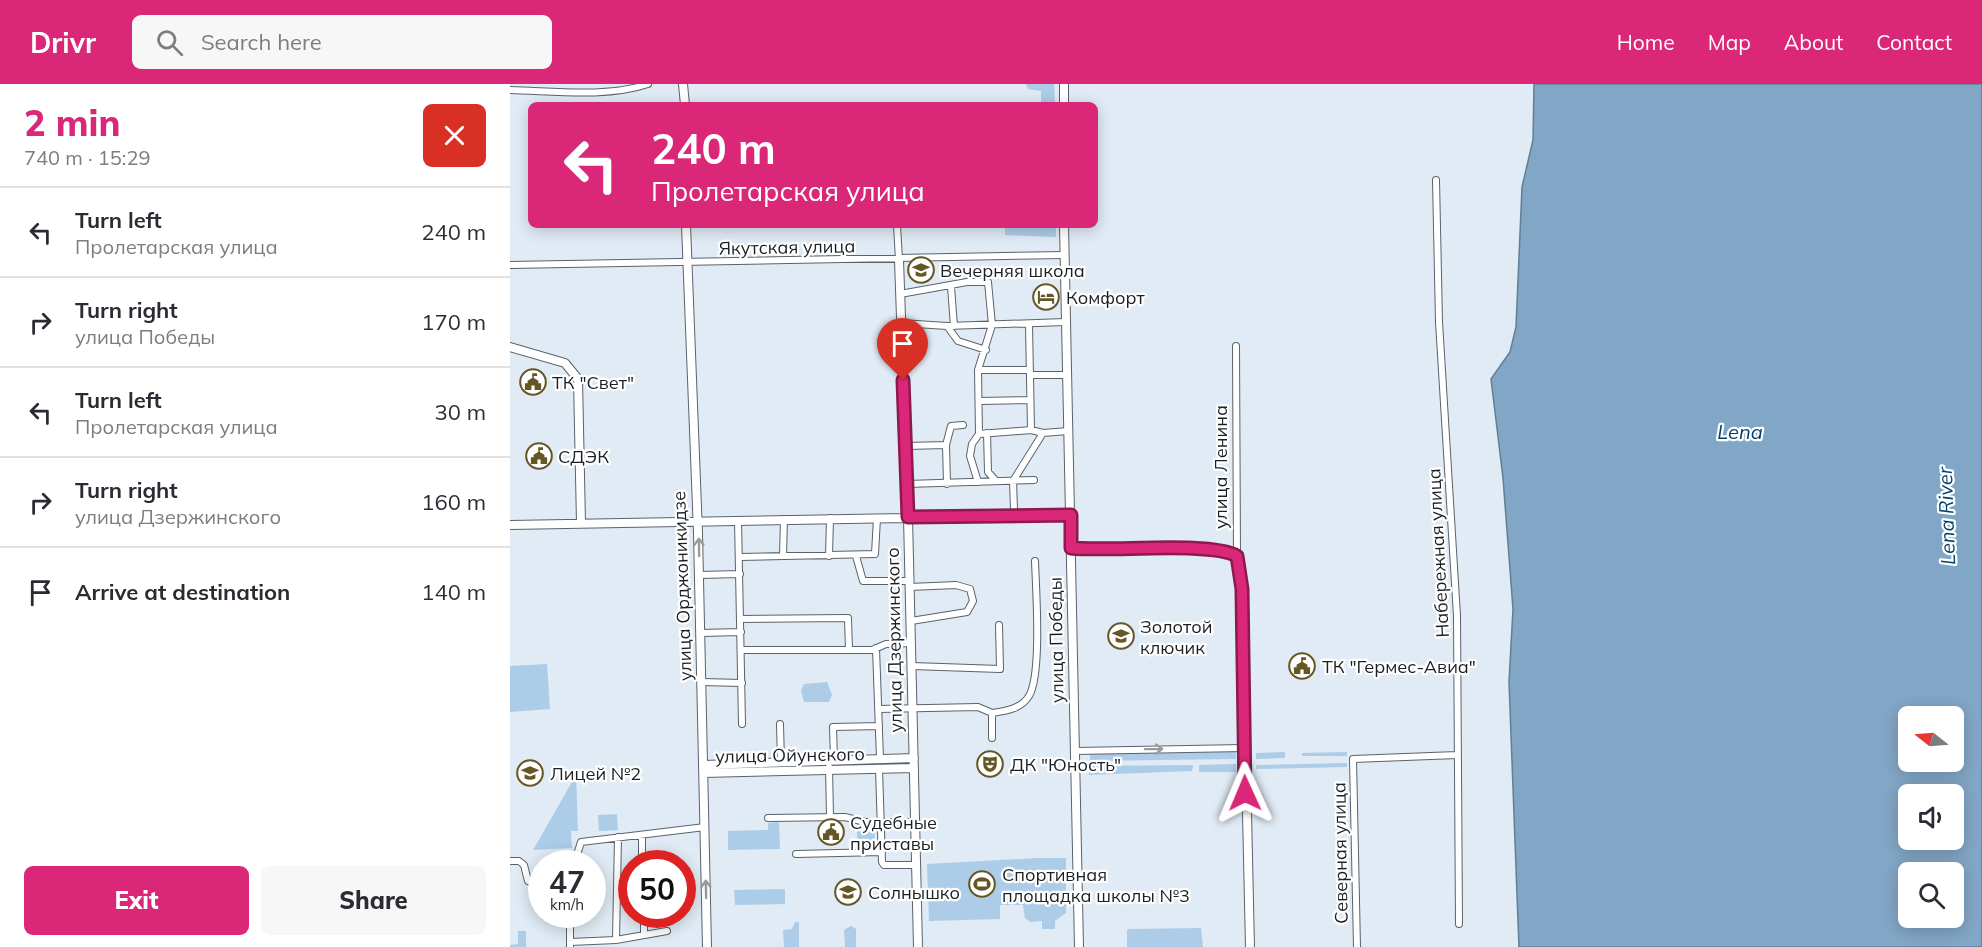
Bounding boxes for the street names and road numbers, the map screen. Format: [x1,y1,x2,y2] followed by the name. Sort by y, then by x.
[718,234,856,260] street label: Якутская улица
[1209,405,1232,529] street label: улица Ленина
[1422,468,1454,638] street label: Набережная улица
[667,491,697,681] street label: улица Орджоникидзе
[881,547,907,733] street label: улица Дзержинского
[1043,577,1069,703] street label: улица Победы
[715,742,865,768] street label: улица Ойунского
[1327,782,1353,924] street label: Северная улица

